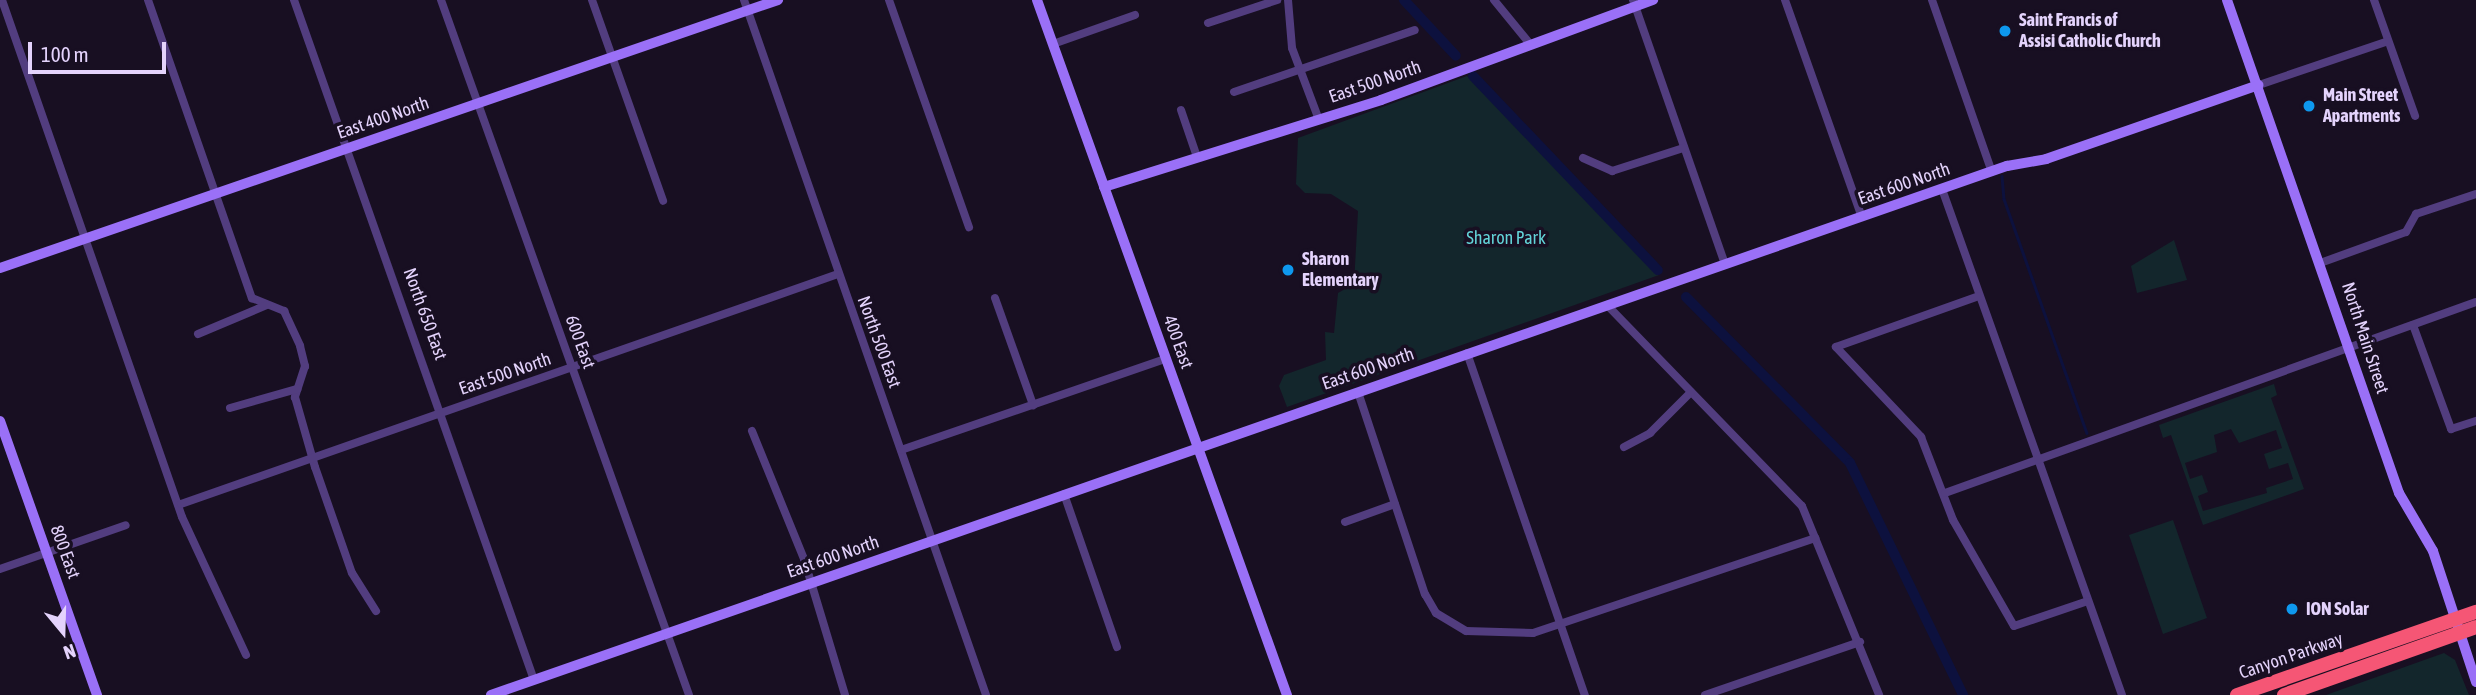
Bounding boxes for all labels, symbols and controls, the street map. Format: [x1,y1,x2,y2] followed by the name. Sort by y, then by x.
[2019,10,2161,52] place label: Saint Francis of Assisi Catholic Church
[1997,23,2013,39] marker: Saint Francis of Assisi Catholic Church
[32,28,170,72] scale bar
[41,42,89,66] text: 100 m
[1326,56,1424,108] street label: East 500 North
[2323,85,2400,128] place label: Main Street Apartments
[334,92,432,144] street label: East 400 North
[2301,98,2317,114] marker: Main Street Apartments
[1855,158,1953,210] street label: East 600 North
[1466,227,1546,249] park label: Sharon Park
[1302,249,1379,292] place label: Sharon Elementary
[1280,262,1296,278] marker: Sharon Elementary
[398,265,452,363] street label: North 650 East
[2337,280,2393,396] street label: North Main Street
[852,293,906,391] street label: North 500 East
[560,312,600,372] street label: 600 East
[1158,312,1198,372] street label: 400 East
[1319,343,1417,395] street label: East 600 North
[456,348,554,400] street label: East 500 North
[45,522,85,582] street label: 800 East
[784,531,882,583] street label: East 600 North
[28,597,98,667] north arrow
[2306,598,2369,620] place label: ION Solar
[2284,601,2300,617] marker: ION Solar
[2236,628,2346,684] street label: Canyon Parkway
[61,640,79,664] text: N

